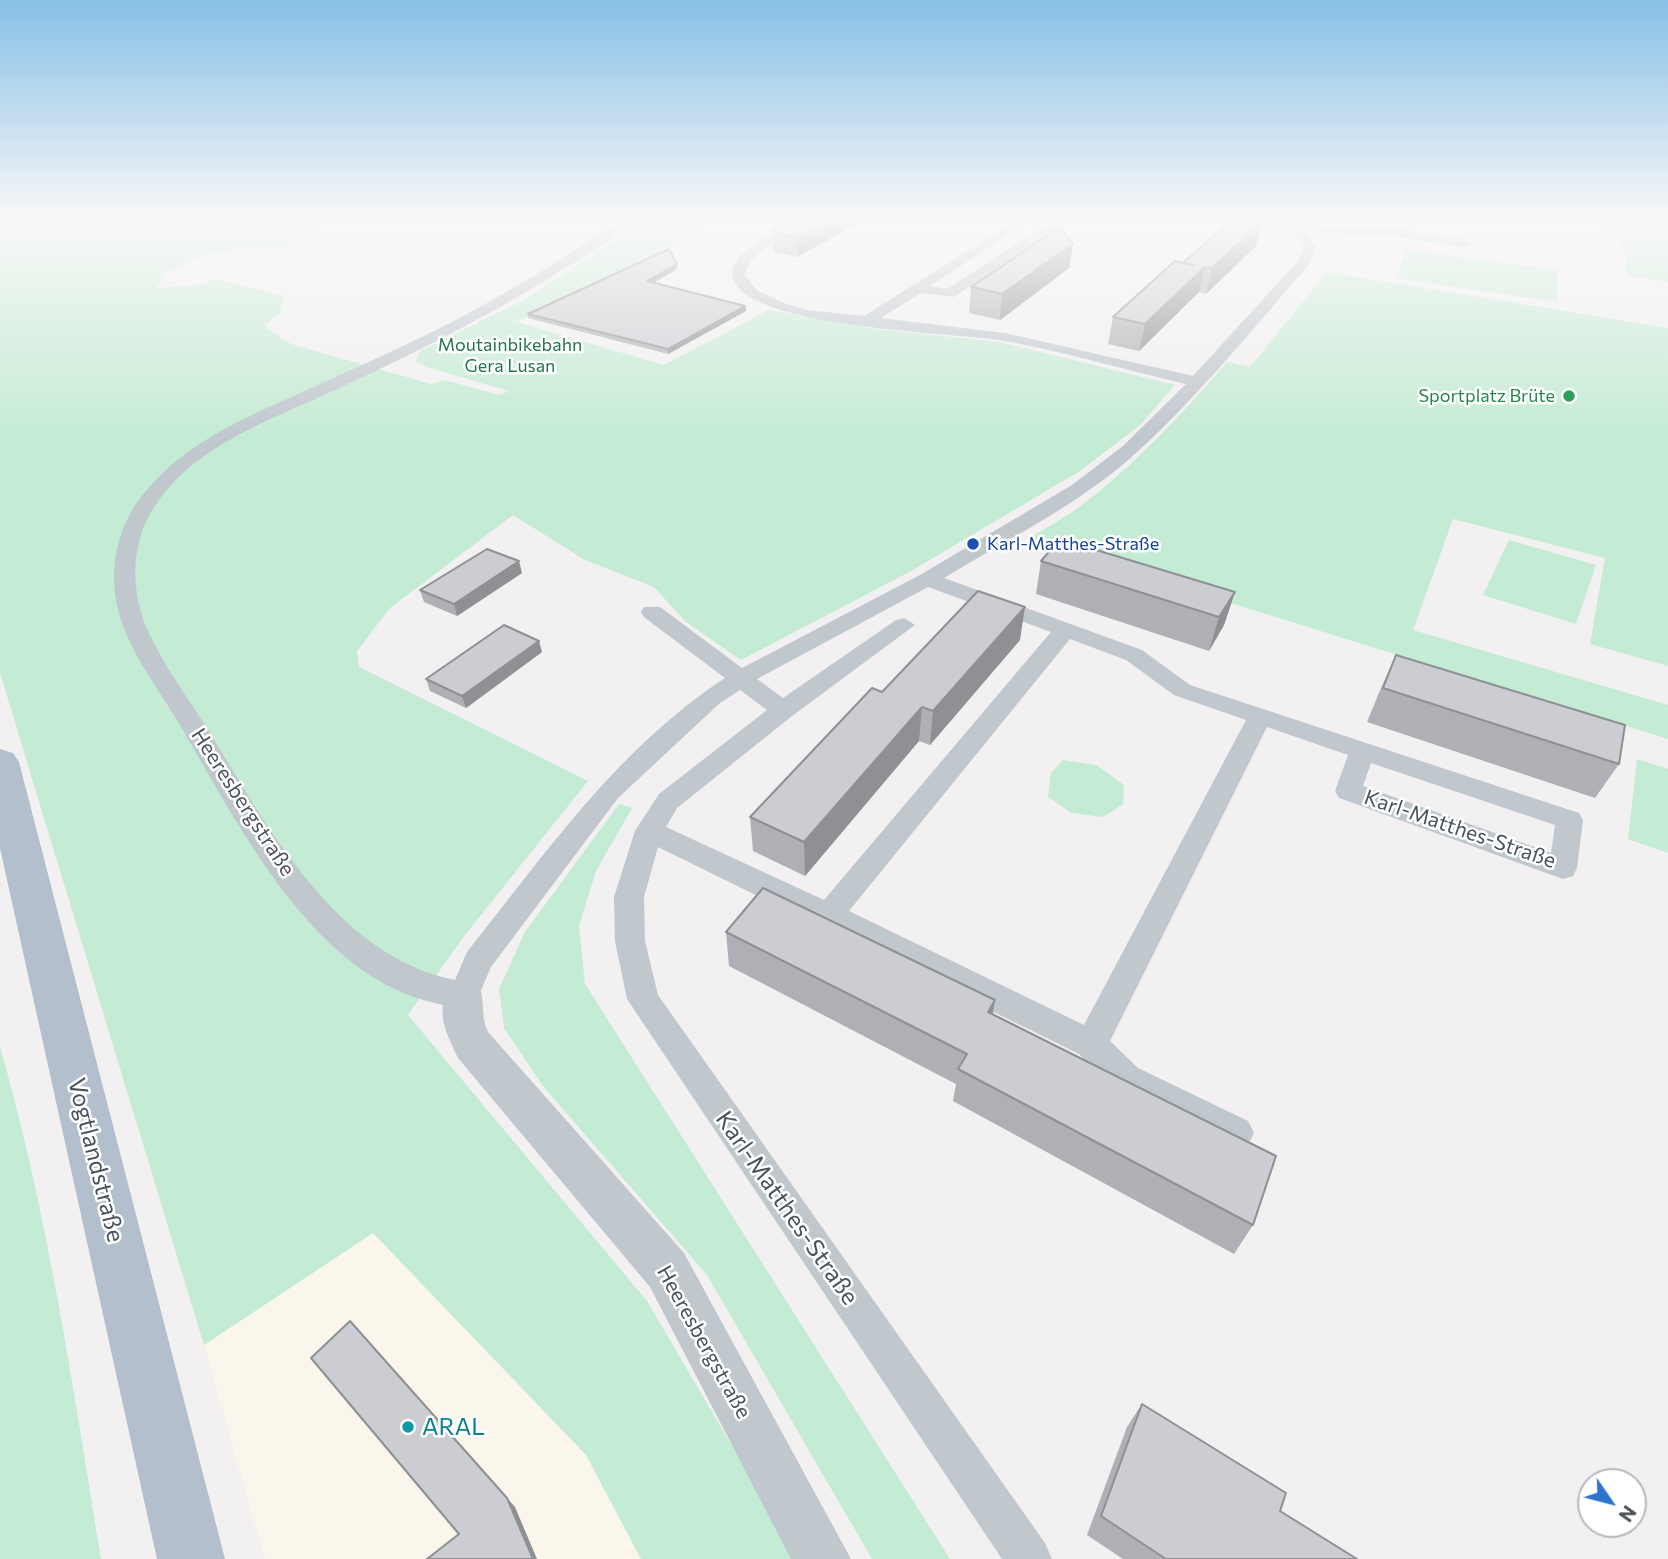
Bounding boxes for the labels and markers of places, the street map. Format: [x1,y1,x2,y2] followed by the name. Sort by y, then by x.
[1418,385,1555,407] place label: Sportplatz Brüte
[1561,388,1577,404] marker: Sportplatz Brüte
[987,533,1159,555] place label: Karl-Matthes-Straße
[965,536,981,552] marker: Karl-Matthes-Straße
[422,1413,485,1441] place label: ARAL
[400,1419,416,1435] marker: ARAL

